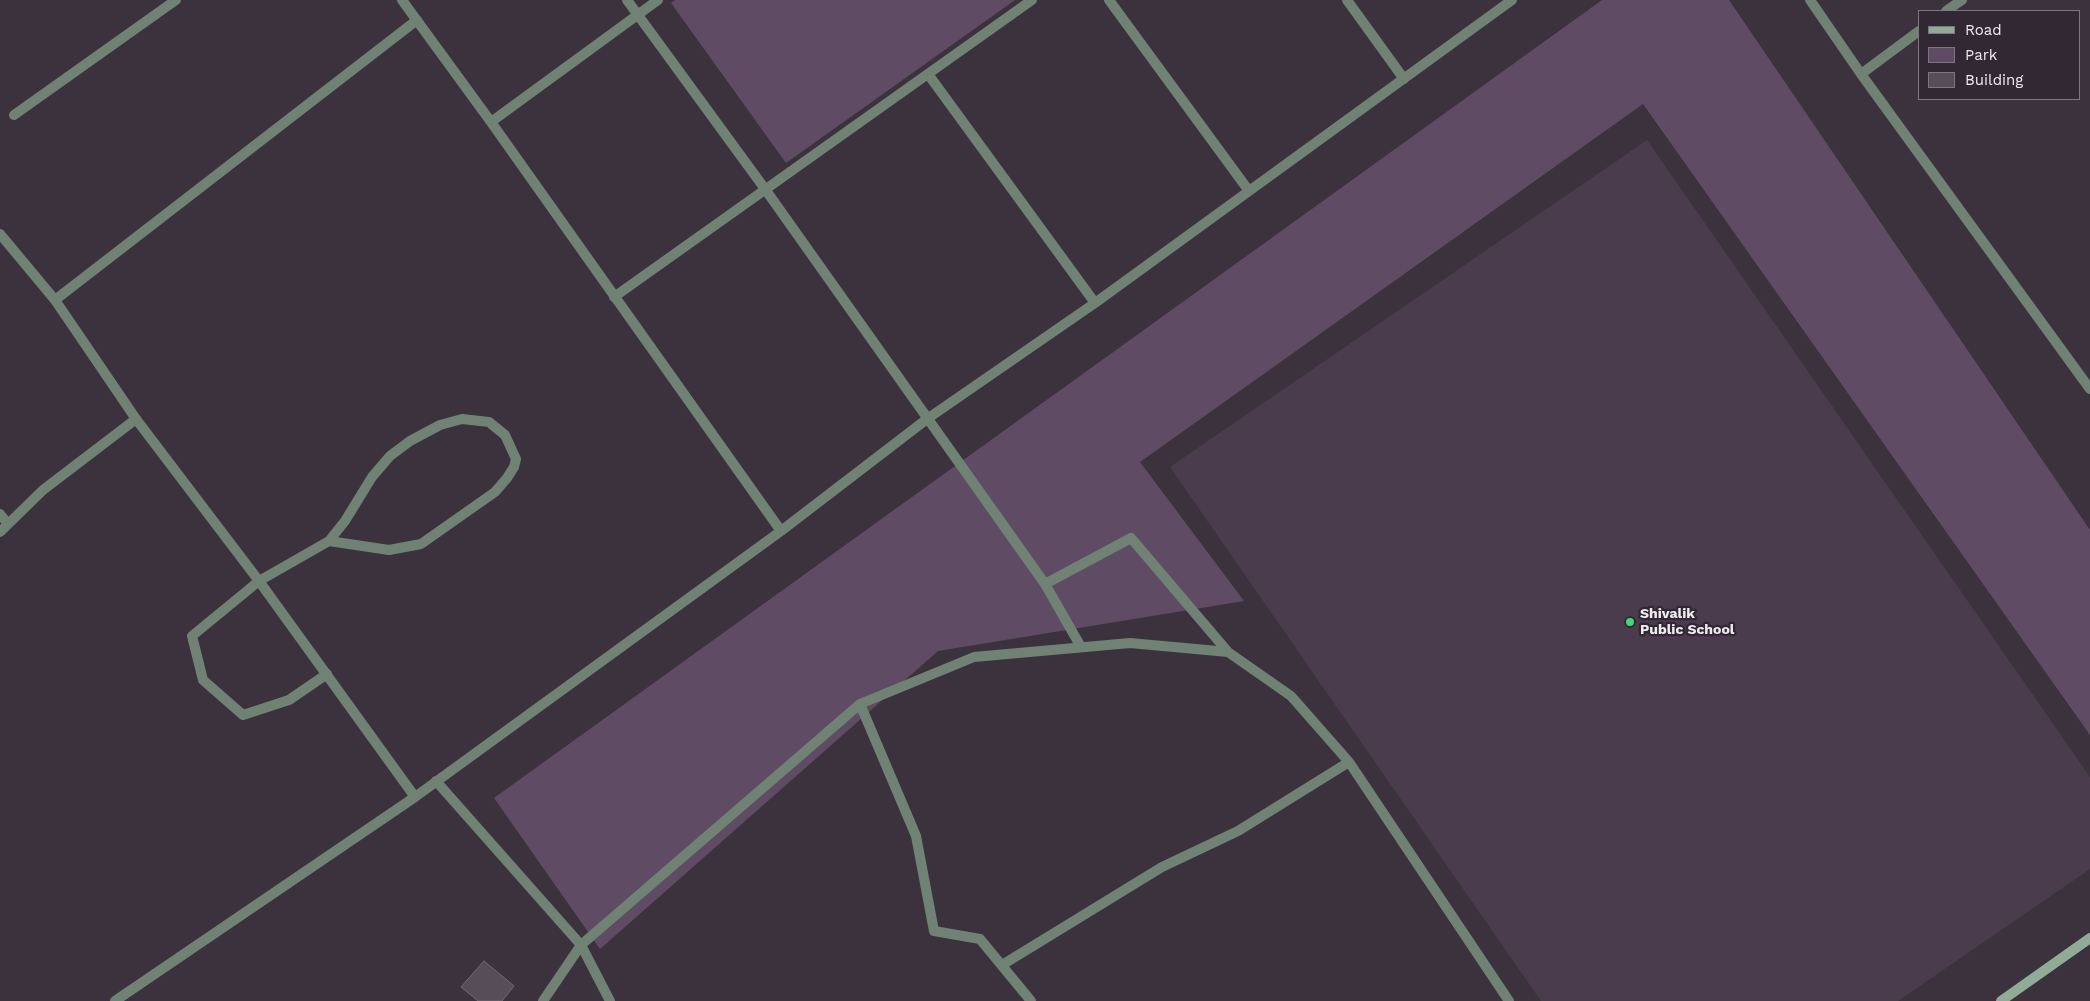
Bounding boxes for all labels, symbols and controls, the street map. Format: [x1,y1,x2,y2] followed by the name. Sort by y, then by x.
[1918,10,2080,100] legend
[1965,21,2002,39] text: Road
[1965,46,1997,64] text: Park
[1965,71,2023,89] text: Building
[1640,606,1734,638] place label: Shivalik Public School
[1624,616,1636,628] marker: Shivalik Public School

